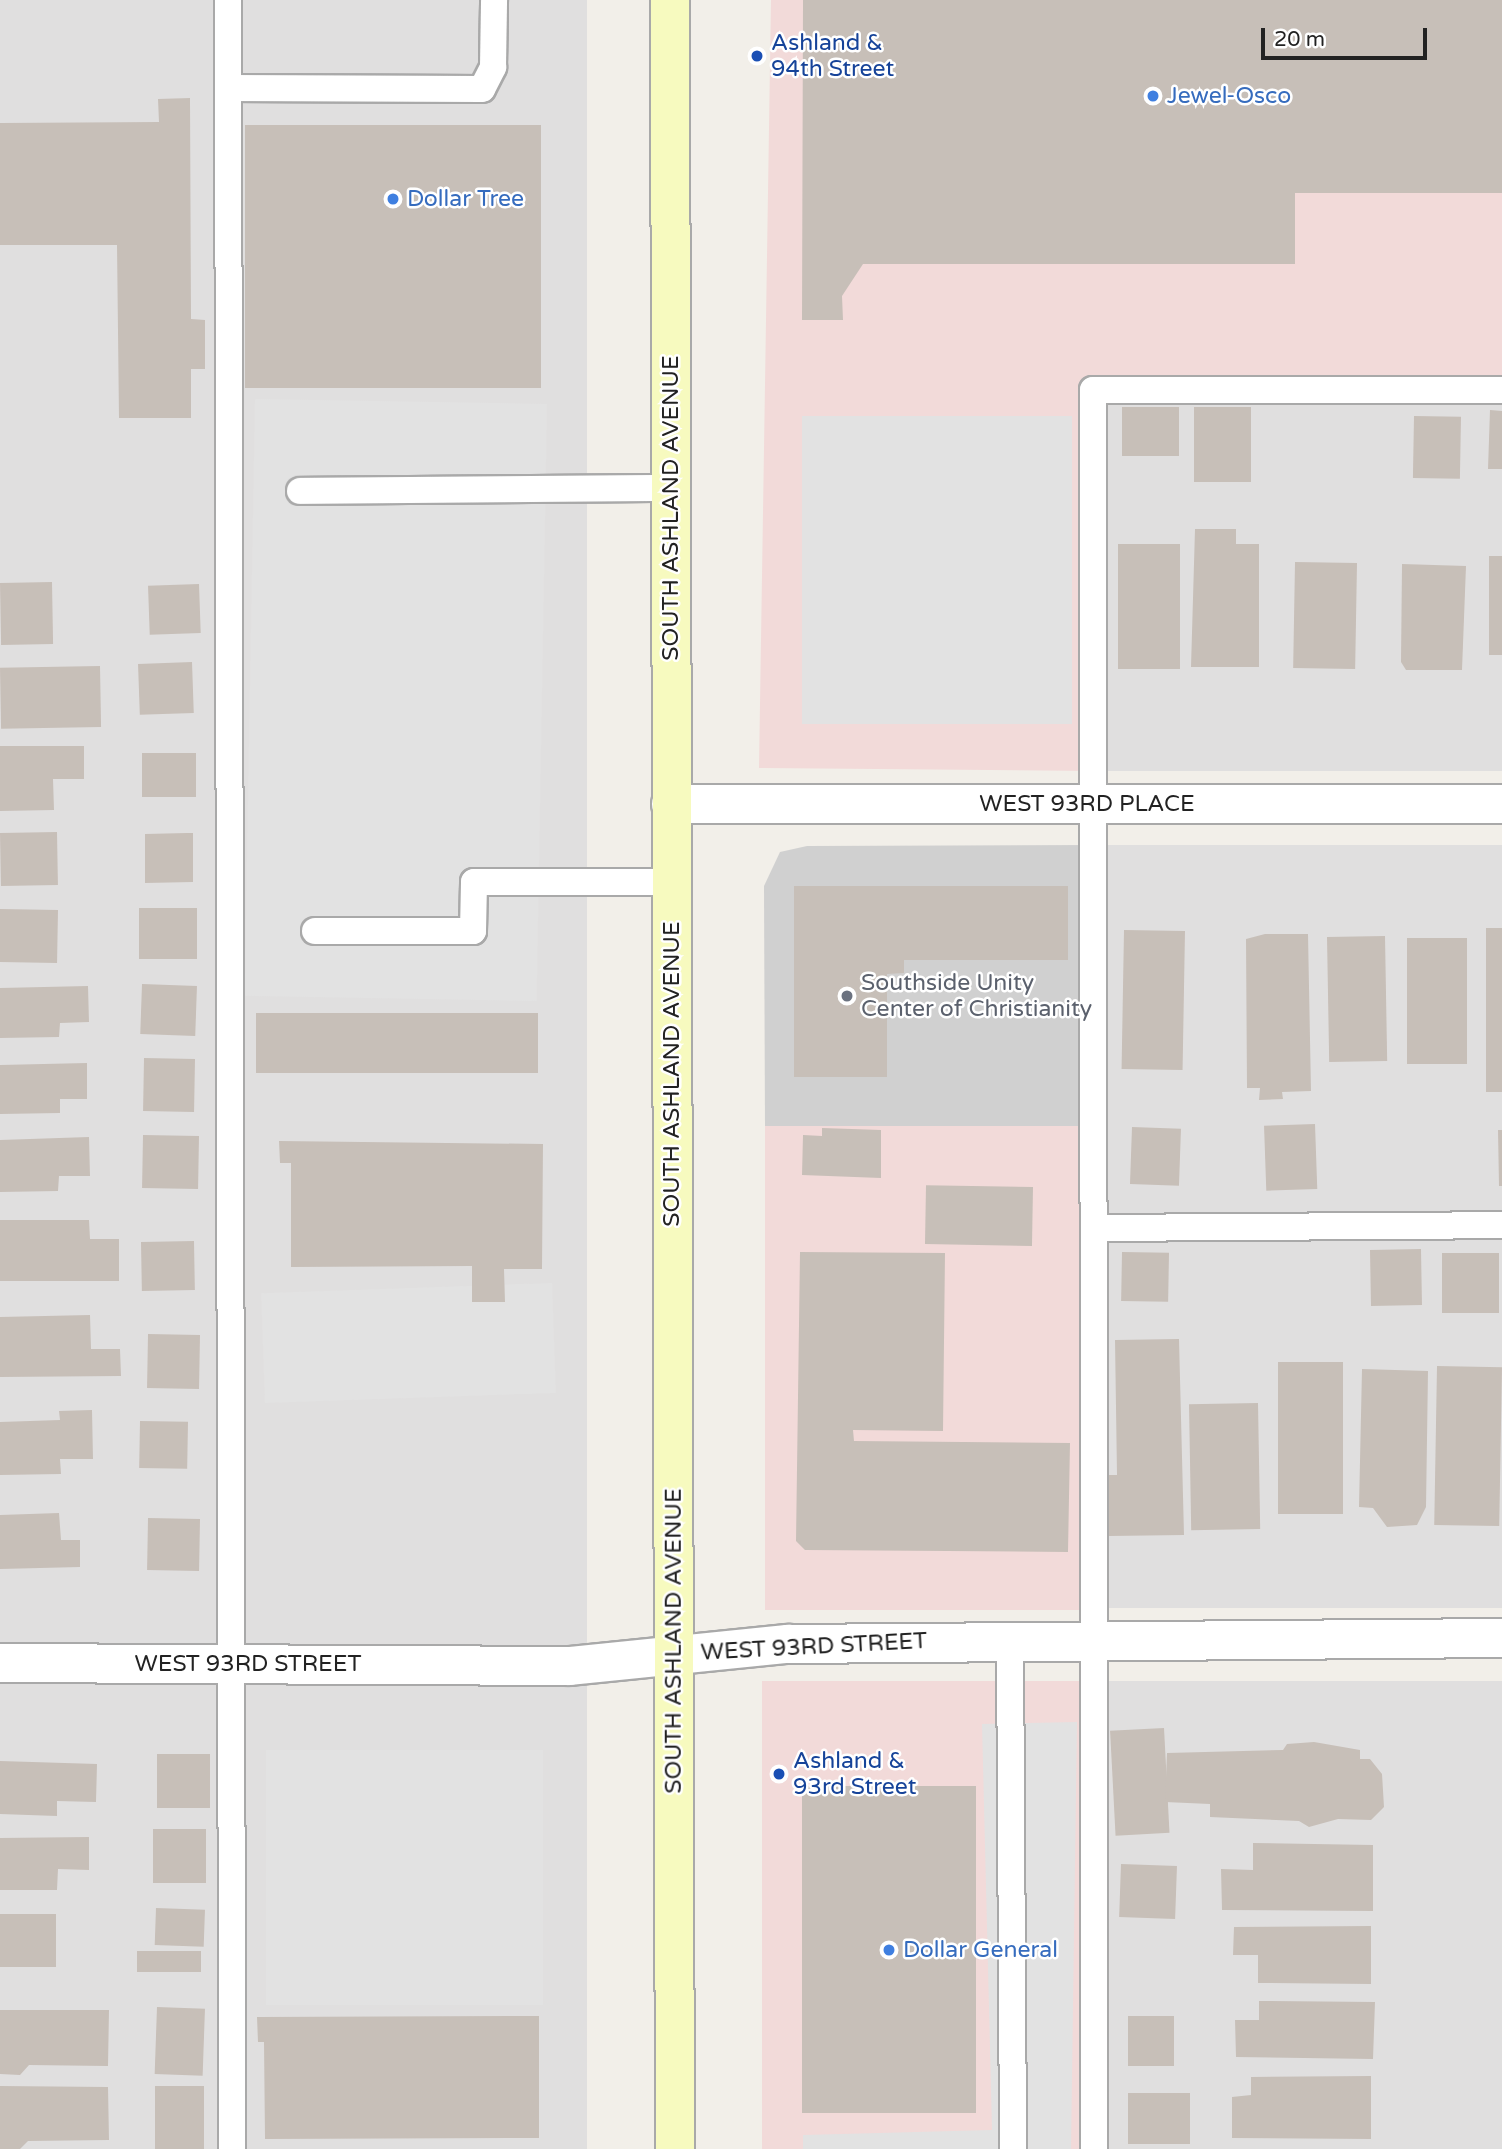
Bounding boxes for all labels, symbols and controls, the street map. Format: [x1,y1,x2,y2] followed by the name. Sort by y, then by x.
[1264,14,1430,58] scale bar
[1274,27,1325,52] text: 20 m
[771,29,894,83] place label: Ashland & 94th Street
[749,48,765,64] marker: Ashland & 94th Street
[1167,82,1291,110] place label: Jewel-Osco
[1145,88,1161,104] marker: Jewel-Osco
[407,185,524,213] place label: Dollar Tree
[385,191,401,207] marker: Dollar Tree
[657,355,685,661] street label: SOUTH ASHLAND AVENUE
[979,790,1195,818] street label: WEST 93RD PLACE
[658,921,686,1227] street label: SOUTH ASHLAND AVENUE
[861,969,1092,1023] place label: Southside Unity Center of Christianity
[839,988,855,1004] marker: Southside Unity Center of Christianity
[660,1488,688,1794] street label: SOUTH ASHLAND AVENUE
[700,1627,928,1667] street label: WEST 93RD STREET
[135,1650,361,1678] street label: WEST 93RD STREET
[793,1747,917,1801] place label: Ashland & 93rd Street
[771,1766,787,1782] marker: Ashland & 93rd Street
[903,1936,1058,1964] place label: Dollar General
[881,1942,897,1958] marker: Dollar General

